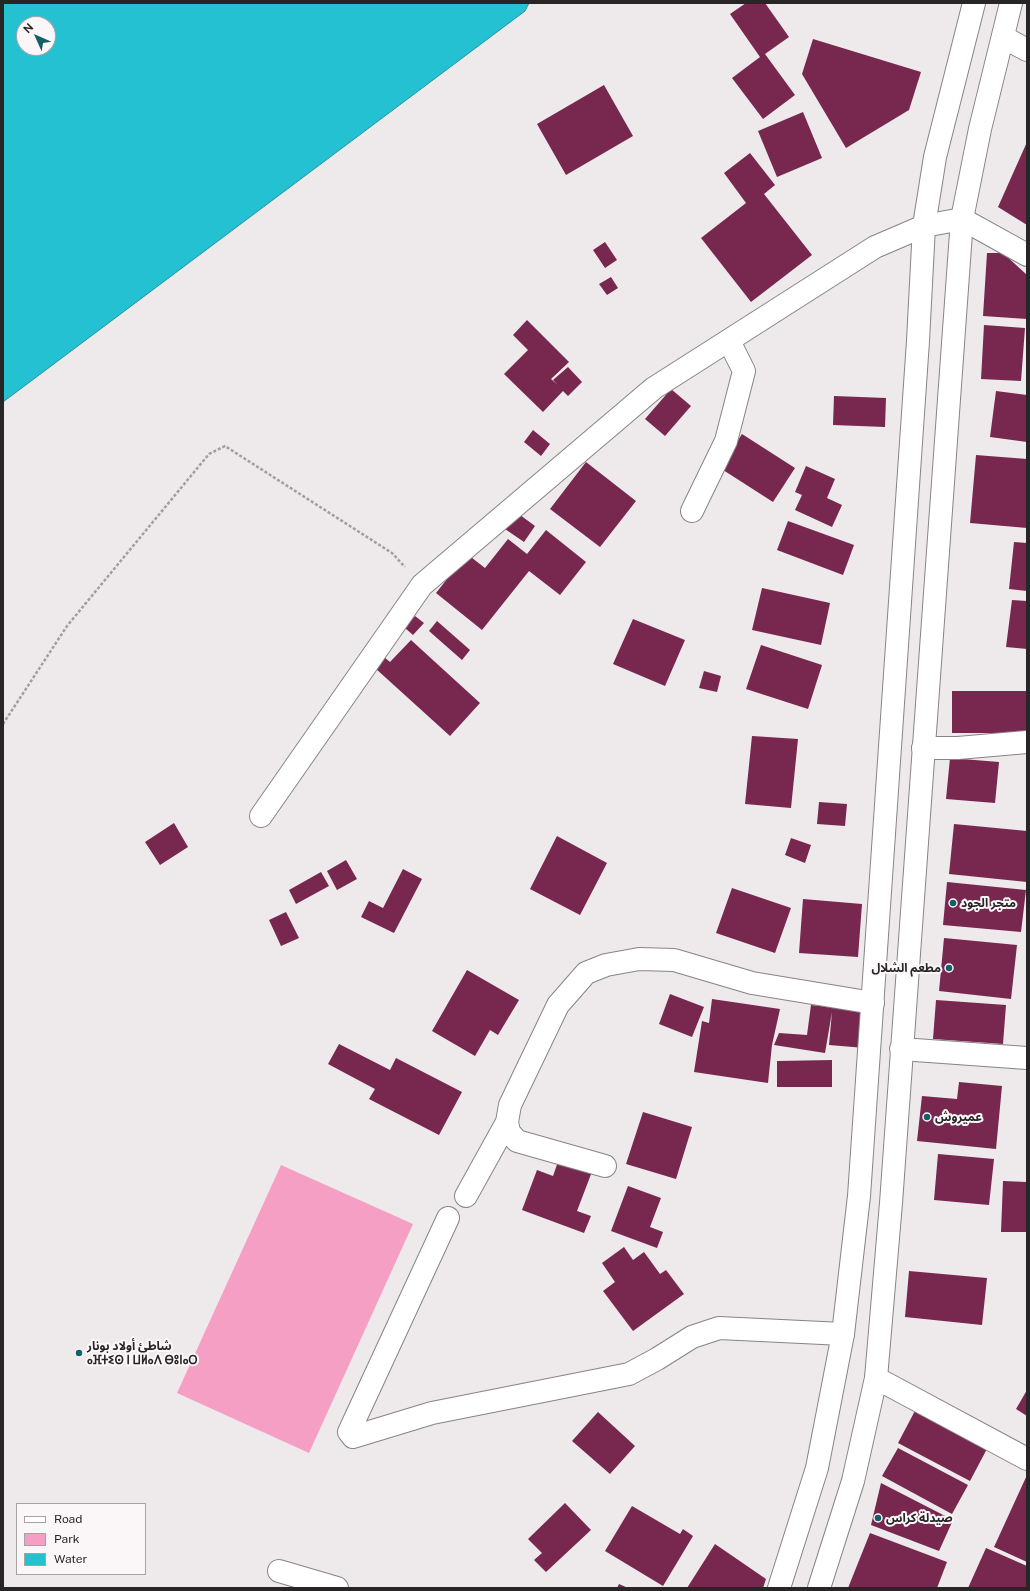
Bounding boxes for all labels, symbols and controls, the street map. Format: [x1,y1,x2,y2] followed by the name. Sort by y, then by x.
[16,16,56,56] north arrow
[21,21,36,36] text: N
[961,896,1016,910] place label: متجر الجود
[948,898,958,908] marker: متجر الجود
[871,961,941,975] place label: مطعم الشلال
[944,963,954,973] marker: مطعم الشلال
[935,1110,982,1124] place label: عميروش
[922,1112,932,1122] marker: عميروش
[87,1339,198,1367] place label: شاطئ أولاد بونار ⴰⴼⵜⵉⵙ ⵏ ⵡⵍⴰⴷ ⴱⵓⵏⴰⵔ
[74,1348,84,1358] marker: شاطئ أولاد بونار ⴰⴼⵜⵉⵙ ⵏ ⵡⵍⴰⴷ ⴱⵓⵏⴰⵔ
[16,1503,146,1575] legend
[886,1511,953,1525] place label: صيدلة كراس
[54,1512,82,1526] text: Road
[873,1513,883,1523] marker: صيدلة كراس
[54,1532,80,1546] text: Park
[54,1552,87,1566] text: Water

